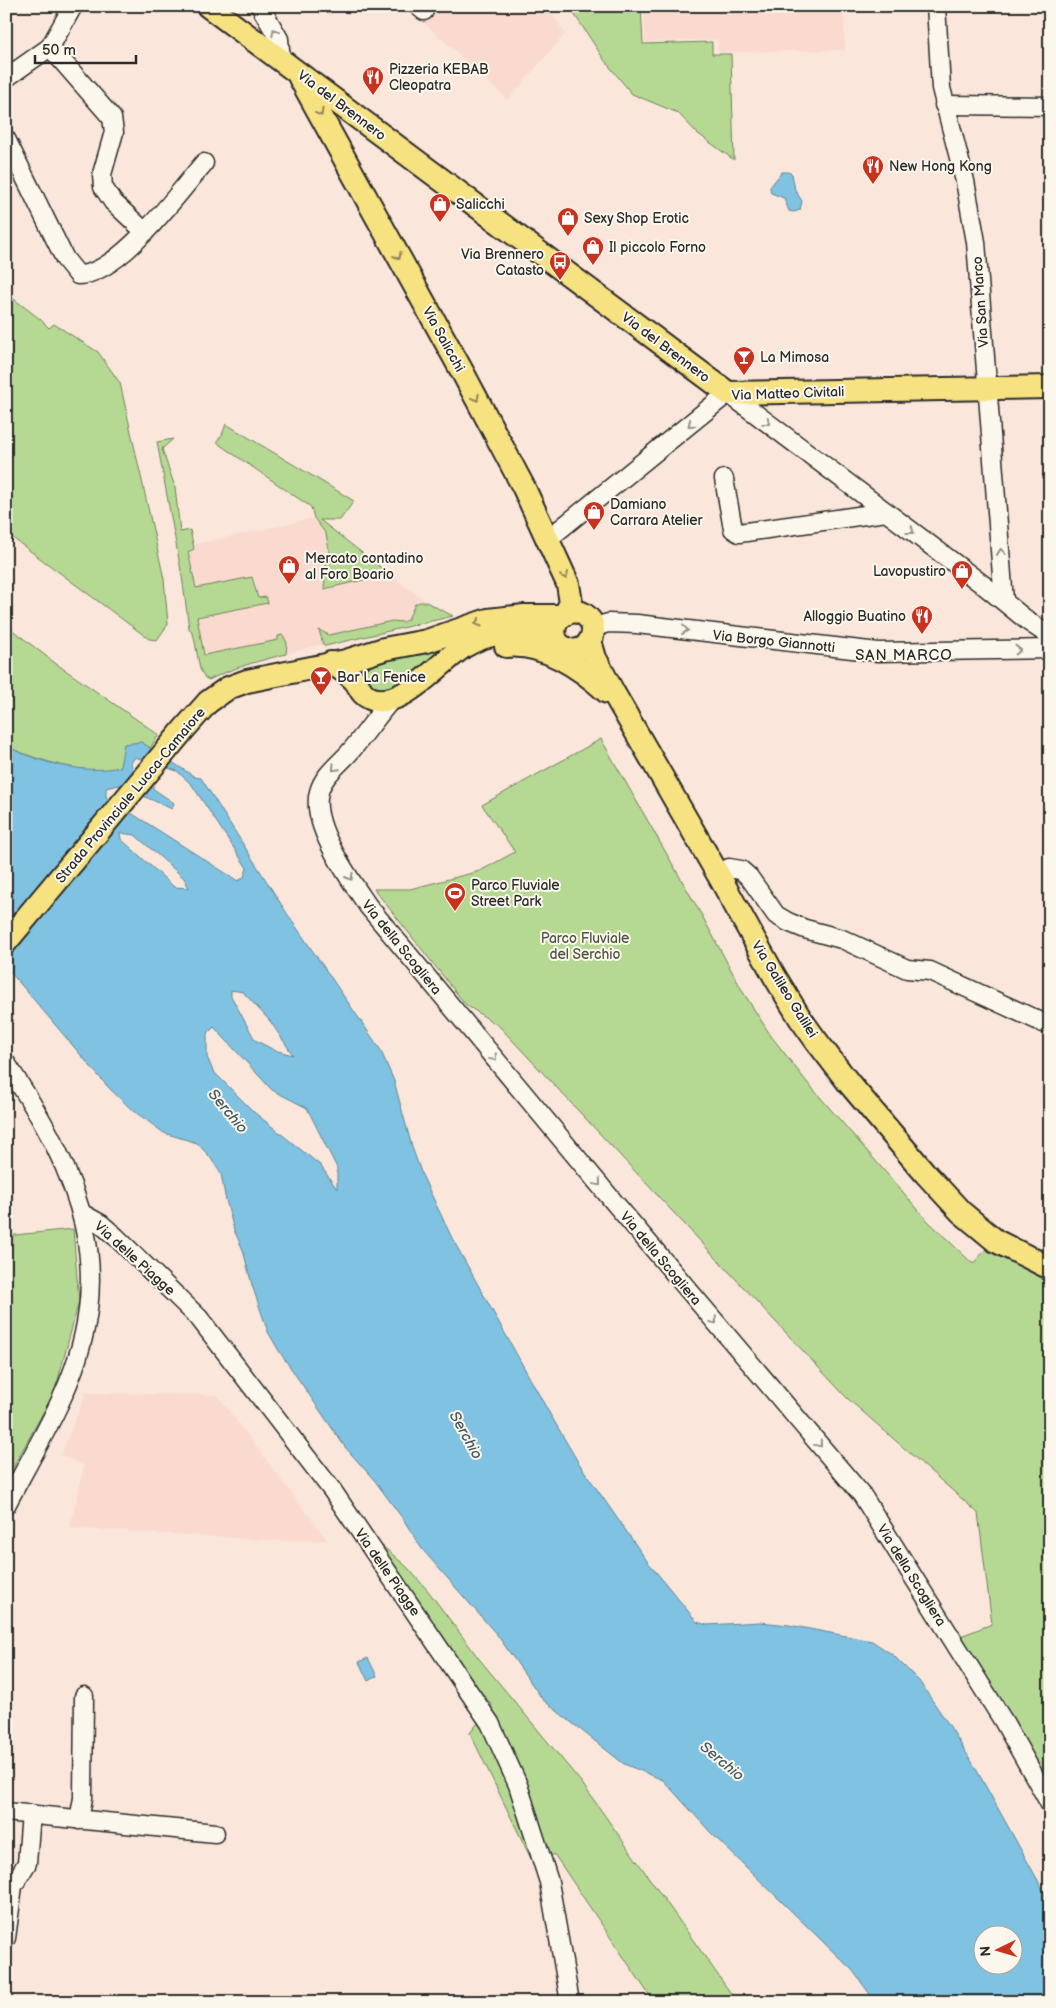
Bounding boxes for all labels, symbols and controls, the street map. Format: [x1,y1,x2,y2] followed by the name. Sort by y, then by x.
[271,28,281,37] one-way arrow
[35,32,136,64] scale bar
[42,41,76,60] text: 50 m
[389,61,489,94] place label: Pizzeria KEBAB Cleopatra
[361,65,385,96] restaurant icon: Pizzeria KEBAB Cleopatra
[294,67,389,144] street label: Via del Brennero
[313,108,323,117] one-way arrow
[861,154,885,185] restaurant icon: New Hong Kong
[889,158,992,175] place label: New Hong Kong
[428,192,452,223] shop icon: Salicchi
[456,196,505,213] place label: Salicchi
[556,206,580,237] shop icon: Sexy Shop Erotic
[584,210,689,227] place label: Sexy Shop Erotic
[581,235,605,266] shop icon: Il piccolo Forno
[609,239,706,256] place label: Il piccolo Forno
[461,246,544,279] place label: Via Brennero Catasto
[392,250,402,259] one-way arrow
[548,250,572,281] bus stop icon: Via Brennero Catasto
[969,256,992,348] street label: Via San Marco
[419,304,468,375] street label: Via Salicchi
[618,309,713,386] street label: Via del Brennero
[732,345,756,376] bar icon: La Mimosa
[760,349,829,366] place label: La Mimosa
[731,383,845,404] street label: Via Matteo Civitali
[470,393,480,402] one-way arrow
[761,417,770,425] one-way arrow
[687,418,696,427] one-way arrow
[610,496,704,529] place label: Damiano Carrara Atelier
[582,500,606,531] shop icon: Damiano Carrara Atelier
[905,525,915,534] one-way arrow
[995,548,1006,556] one-way arrow
[305,550,423,583] place label: Mercato contadino al Foro Boario
[277,554,301,585] shop icon: Mercato contadino al Foro Boario
[950,559,974,590] shop icon: Lavopustiro
[873,563,946,580] place label: Lavopustiro
[559,571,570,580] one-way arrow
[910,604,934,635] restaurant icon: Alloggio Buatino
[803,608,906,625] place label: Alloggio Buatino
[475,617,483,627] one-way arrow
[681,624,689,635] one-way arrow
[712,627,836,656] street label: Via Borgo Giannotti
[1015,644,1023,655] one-way arrow
[855,646,953,665] district label: SAN MARCO
[309,665,333,696] bar icon: Bar La Fenice
[337,669,426,686] place label: Bar La Fenice
[52,704,209,886] street label: Strada Provinciale Lucca-Camaiore
[332,762,341,771] one-way arrow
[344,872,354,881] one-way arrow
[471,877,560,910] place label: Parco Fluviale Street Park
[443,881,467,912] sports icon: Parco Fluviale Street Park
[358,897,445,998] street label: Via della Scogliera
[541,930,629,963] park label: Parco Fluviale del Serchio
[748,938,821,1041] street label: Via Galileo Galilei
[488,1053,497,1062] one-way arrow
[204,1085,252,1137] water label: Serchio
[592,1178,601,1187] one-way arrow
[617,1208,705,1309] street label: Via della Scogliera
[91,1218,179,1299] street label: Via delle Piagge
[708,1315,717,1324] one-way arrow
[445,1408,487,1463] water label: Serchio
[814,1439,823,1448] one-way arrow
[873,1521,950,1629] street label: Via della Scogliera
[351,1525,424,1619] street label: Via delle Piagge
[696,1737,748,1785] water label: Serchio
[974,1926,1024,1976] north arrow
[977,1945,994,1957] text: N

